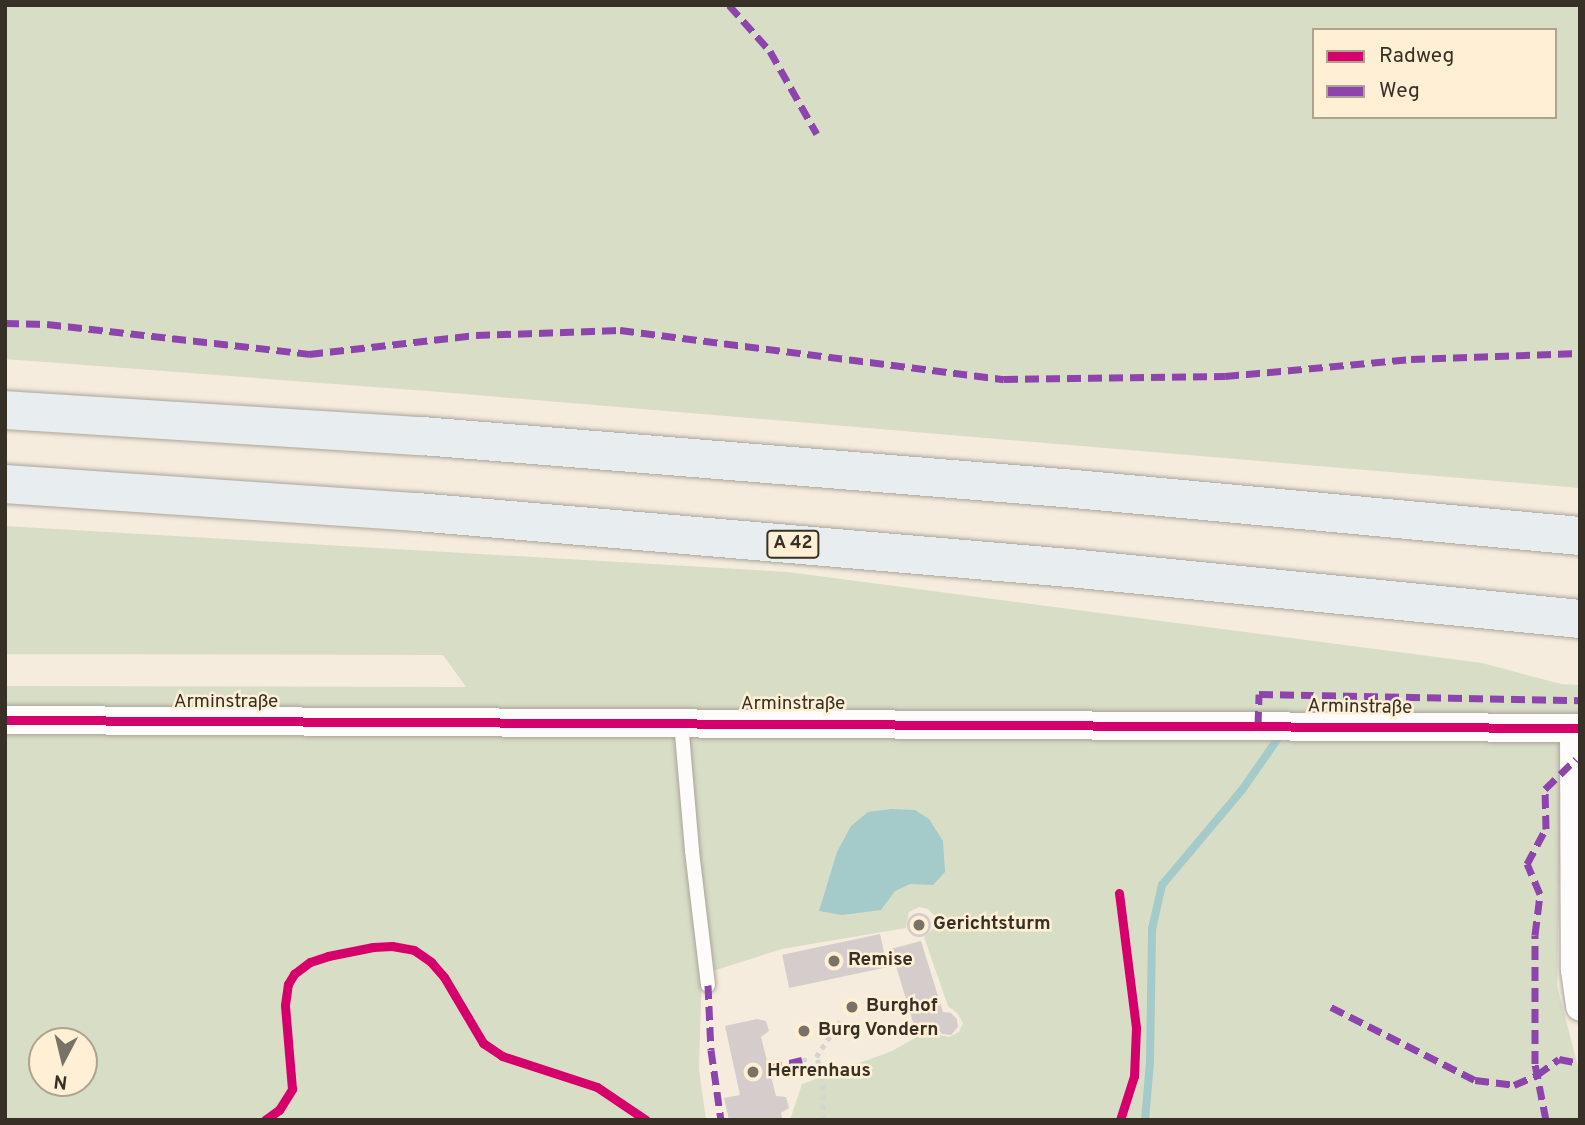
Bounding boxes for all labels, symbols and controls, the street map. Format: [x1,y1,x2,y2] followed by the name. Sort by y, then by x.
[1312,28,1557,119] legend
[1379,43,1454,70] text: Radweg
[1379,78,1420,105] text: Weg
[765,530,821,558] road number: A 42
[174,692,278,714] street label: Arminstraße
[741,694,845,716] street label: Arminstraße
[1307,696,1413,720] street label: Arminstraße
[933,914,1051,936] place label: Gerichtsturm
[911,917,927,933] marker: Gerichtsturm
[848,950,913,972] place label: Remise
[826,953,842,969] marker: Remise
[866,996,938,1018] place label: Burghof
[844,999,860,1015] marker: Burghof
[818,1020,939,1042] place label: Burg Vondern
[796,1023,812,1039] marker: Burg Vondern
[28,1027,98,1097] north arrow
[767,1061,871,1083] place label: Herrenhaus
[745,1064,761,1080] marker: Herrenhaus
[52,1068,69,1094] text: N

